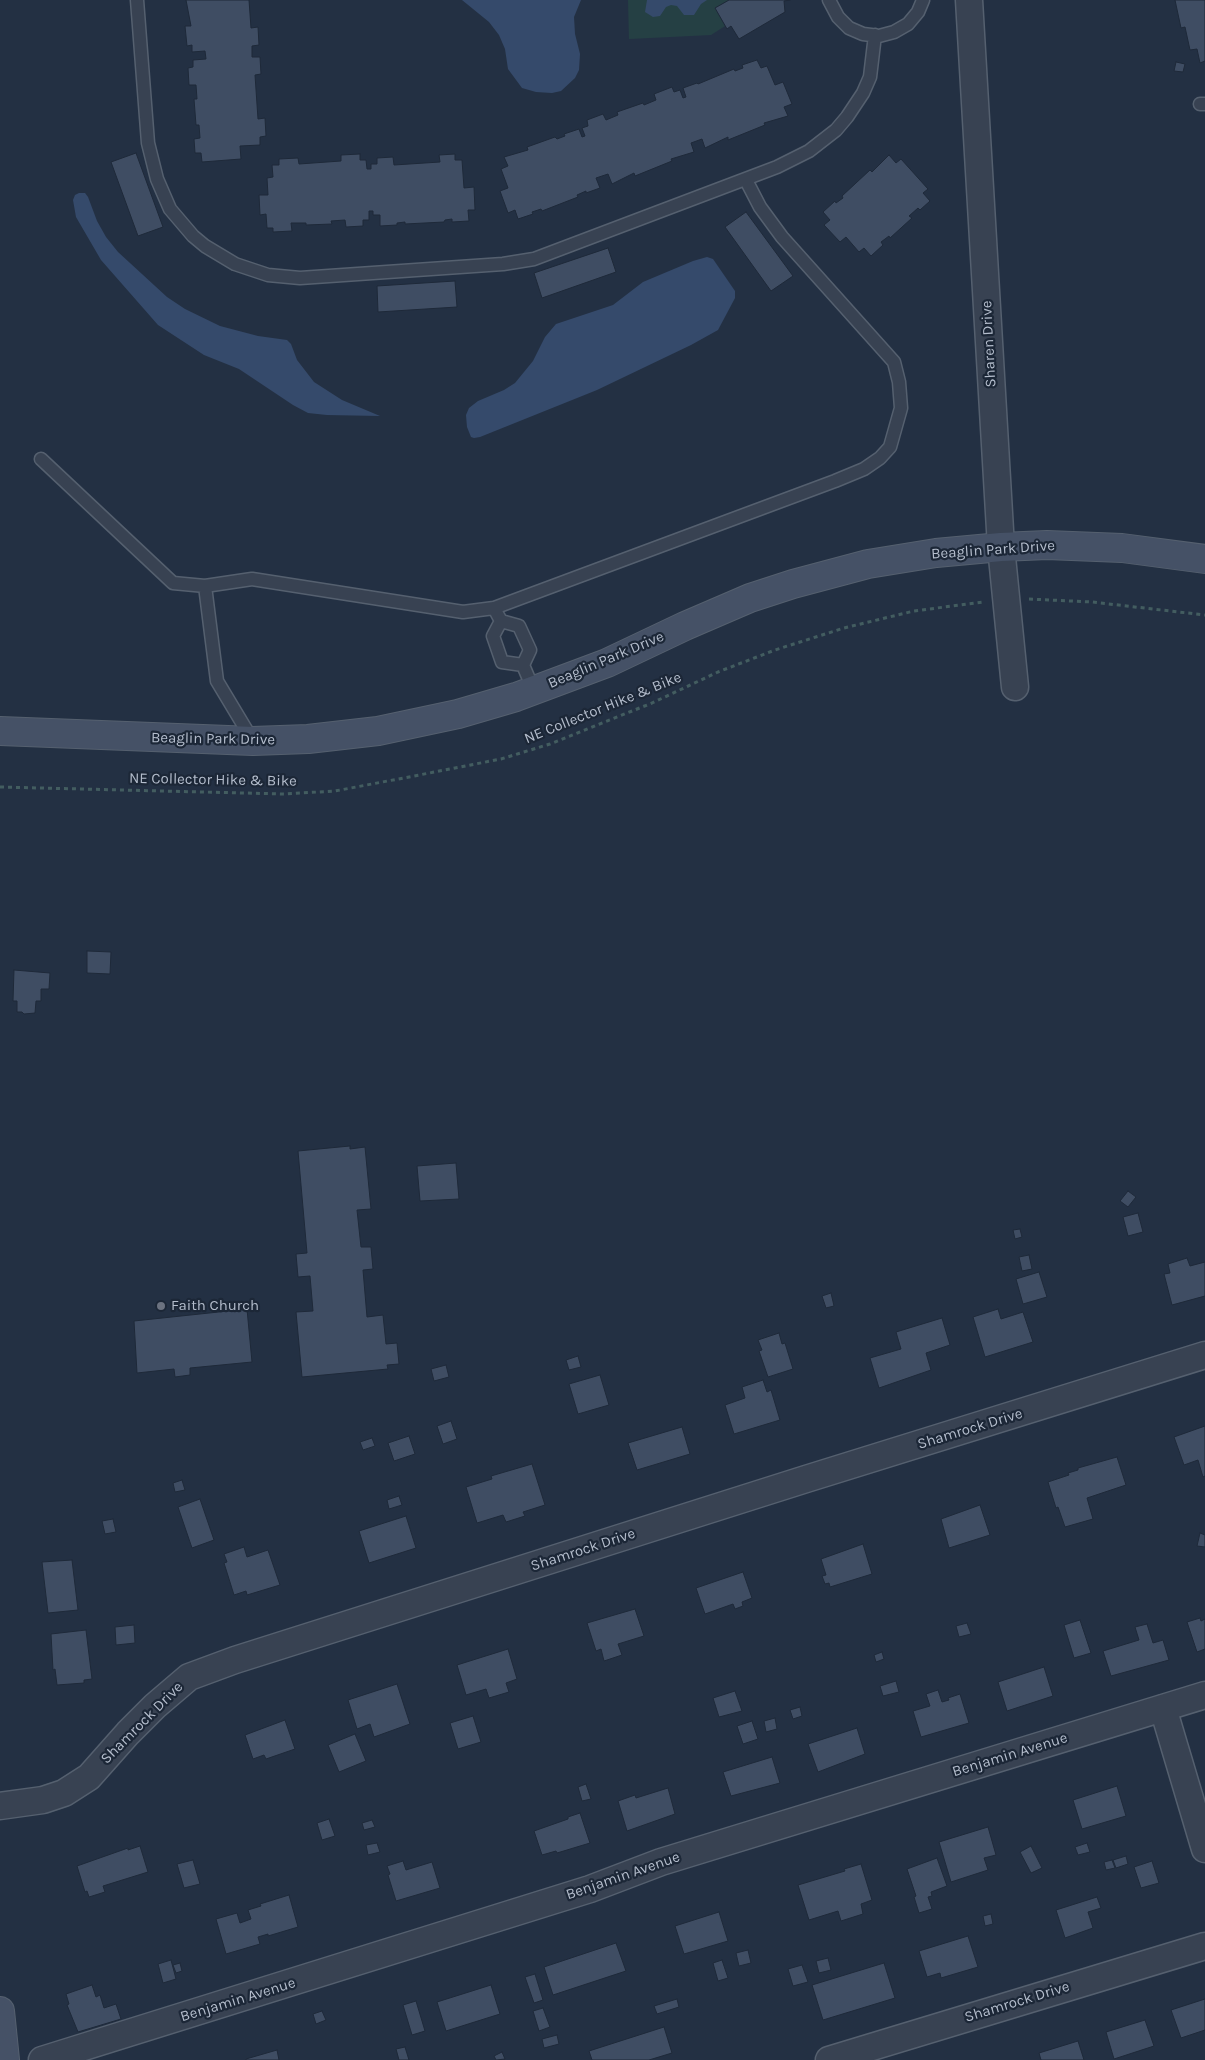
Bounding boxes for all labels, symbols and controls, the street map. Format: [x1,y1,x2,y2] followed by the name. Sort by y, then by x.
[978,300,1000,388] street label: Sharen Drive
[930,537,1056,563] street label: Beaglin Park Drive
[545,627,667,693] street label: Beaglin Park Drive
[522,668,684,748] street label: NE Collector Hike & Bike
[151,729,275,749] street label: Beaglin Park Drive
[129,770,297,790] street label: NE Collector Hike & Bike
[171,1297,259,1315] place label: Faith Church
[155,1300,167,1312] marker: Faith Church
[915,1404,1025,1454] street label: Shamrock Drive
[528,1525,638,1575] street label: Shamrock Drive
[97,1678,187,1768] street label: Shamrock Drive
[950,1729,1070,1781] street label: Benjamin Avenue
[564,1848,682,1904] street label: Benjamin Avenue
[178,1974,298,2026] street label: Benjamin Avenue
[962,1977,1072,2027] street label: Shamrock Drive

